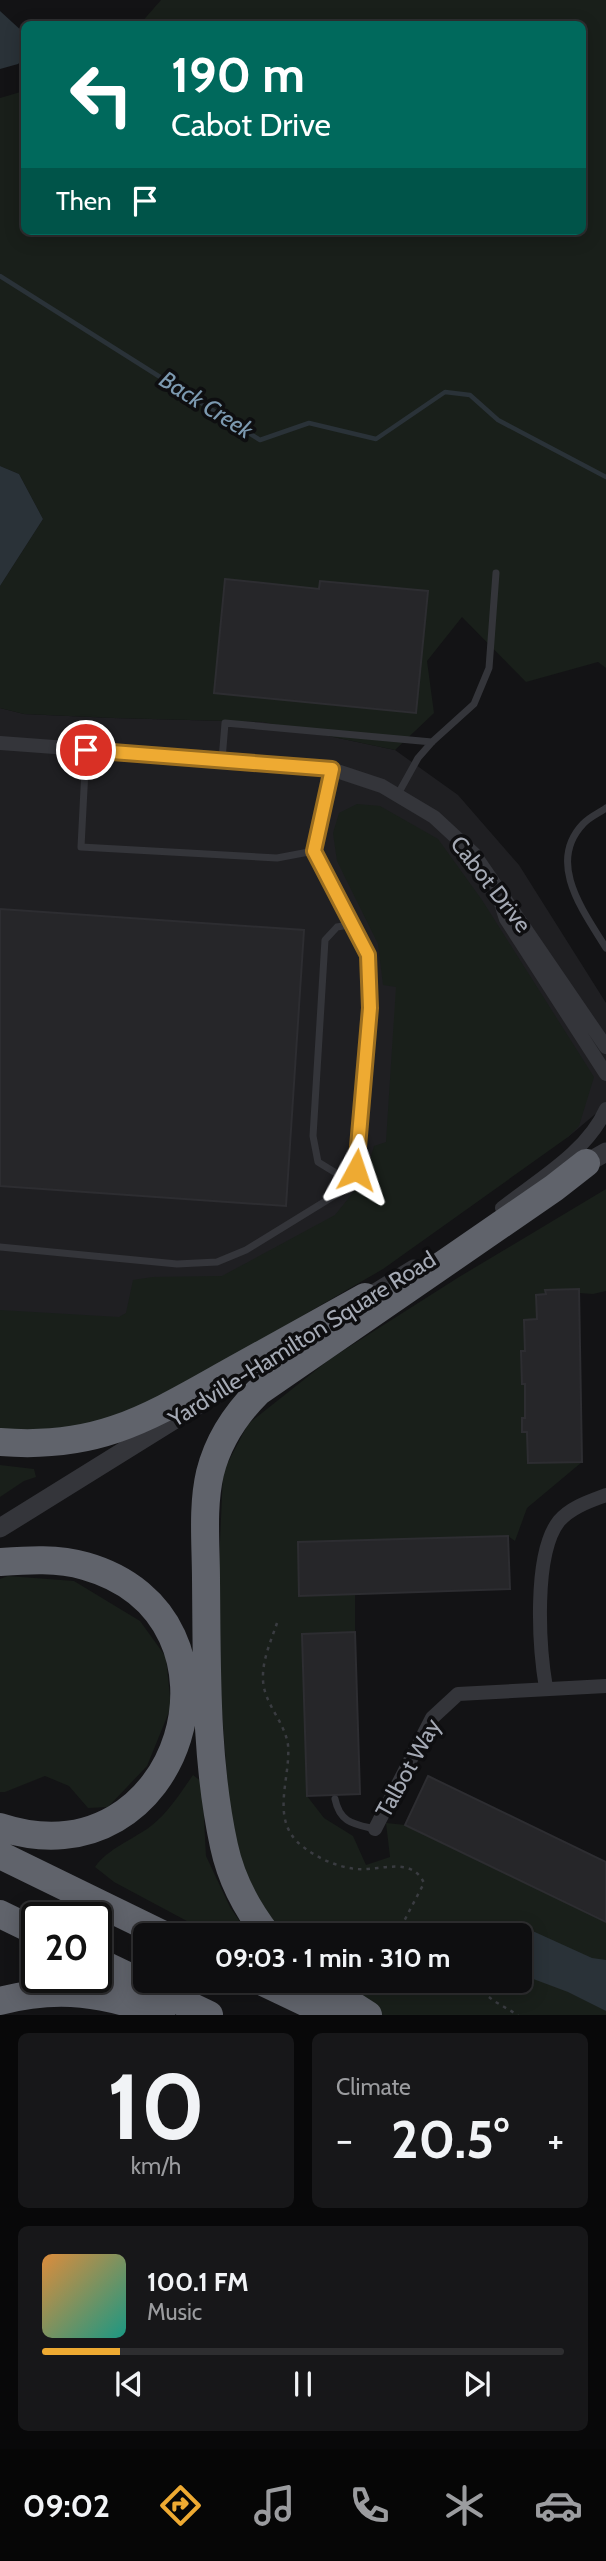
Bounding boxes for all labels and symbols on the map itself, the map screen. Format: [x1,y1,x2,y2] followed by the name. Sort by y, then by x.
[154,365,259,445] water label: Back Creek
[56,720,116,780] pin
[445,830,538,938] street label: Cabot Drive
[319,1133,393,1207] position arrow
[162,1245,441,1433] street label: Yardville-Hamilton Square Road
[369,1713,447,1822] street label: Talbot Way
[21,1902,112,1993] speed limit sign: 20

